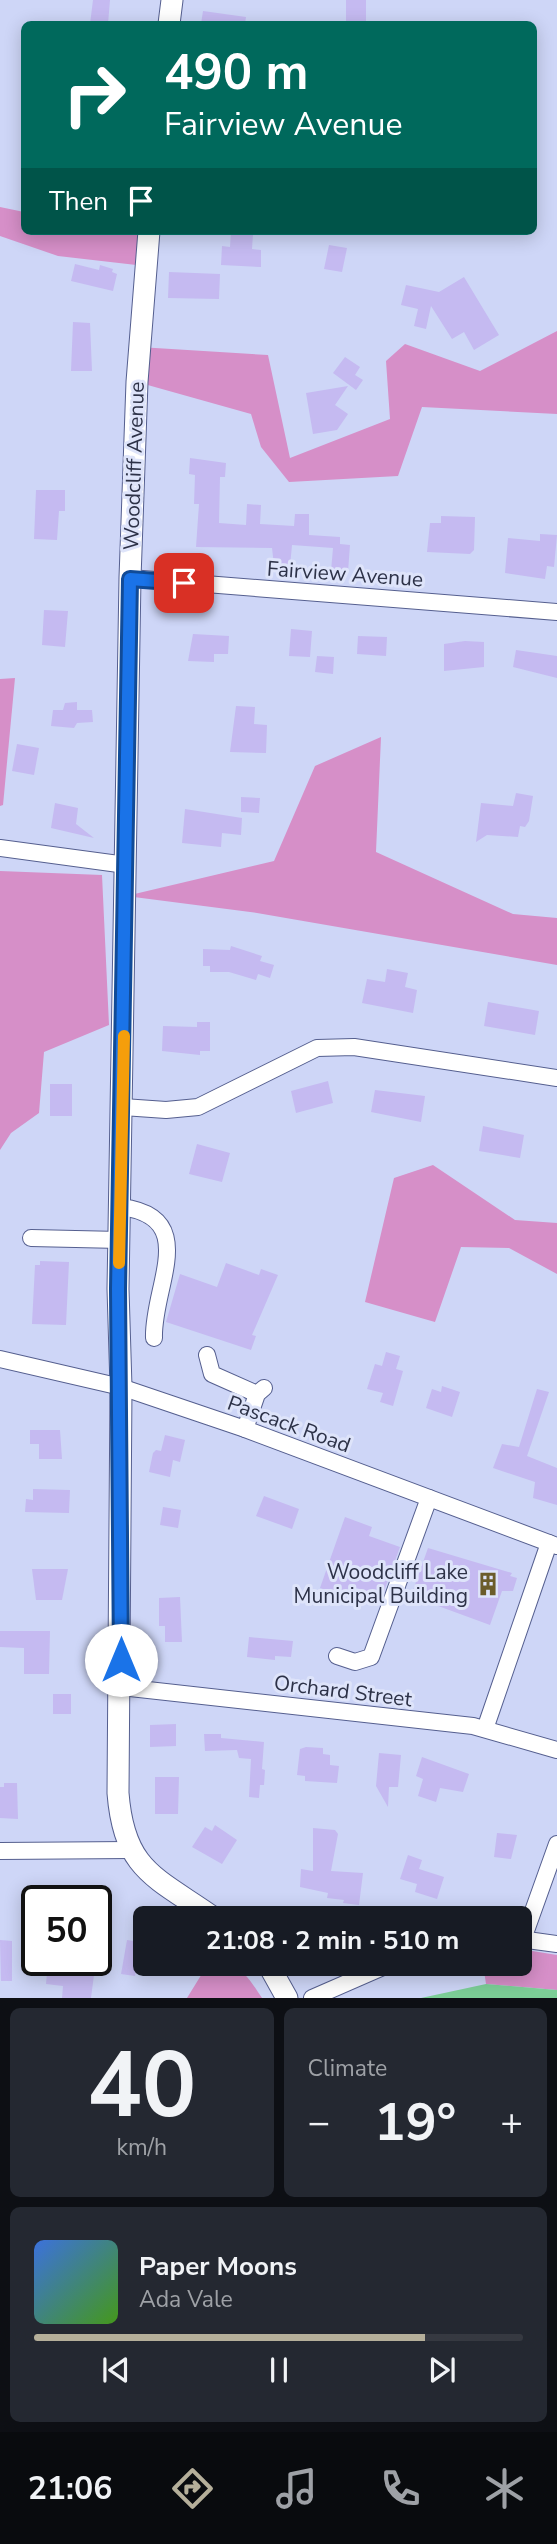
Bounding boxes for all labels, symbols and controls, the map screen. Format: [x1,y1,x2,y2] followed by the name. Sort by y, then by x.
[164,39,308,106] text: 490 m
[49,49,140,140] icon: right
[164,103,402,146] text: Fairview Avenue
[122,182,160,220] icon: arrive
[49,184,108,219] text: Then
[117,381,151,551] street label: Woodcliff Avenue
[154,553,214,613] pin
[266,555,424,593] street label: Fairview Avenue
[165,564,203,602] icon: arrive
[223,1389,355,1459] street label: Pascack Road
[294,1558,468,1610] place label: Woodcliff Lake Municipal Building
[474,1570,502,1598] building icon: Woodcliff Lake Municipal Building
[84,1623,158,1697] position arrow
[273,1669,414,1713] street label: Orchard Street
[21,1885,112,1976] speed limit sign: 50
[206,1923,459,1958] text: 21:08 · 2 min · 510 m
[87,2024,196,2148] text: 40
[308,2053,387,2084] text: Climate
[374,2087,456,2158] text: 19°
[308,2097,330,2148] text: −
[500,2097,523,2148] text: +
[116,2132,167,2163] text: km/h
[139,2249,297,2284] text: Paper Moons
[139,2284,233,2315] text: Ada Vale
[97,2351,135,2389] icon: previous
[260,2351,298,2389] icon: pause
[423,2351,461,2389] icon: next
[168,2464,217,2513] icon: directions
[272,2464,321,2513] icon: music
[376,2464,425,2513] icon: phone
[480,2464,529,2513] icon: climate
[28,2467,112,2510] text: 21:06

